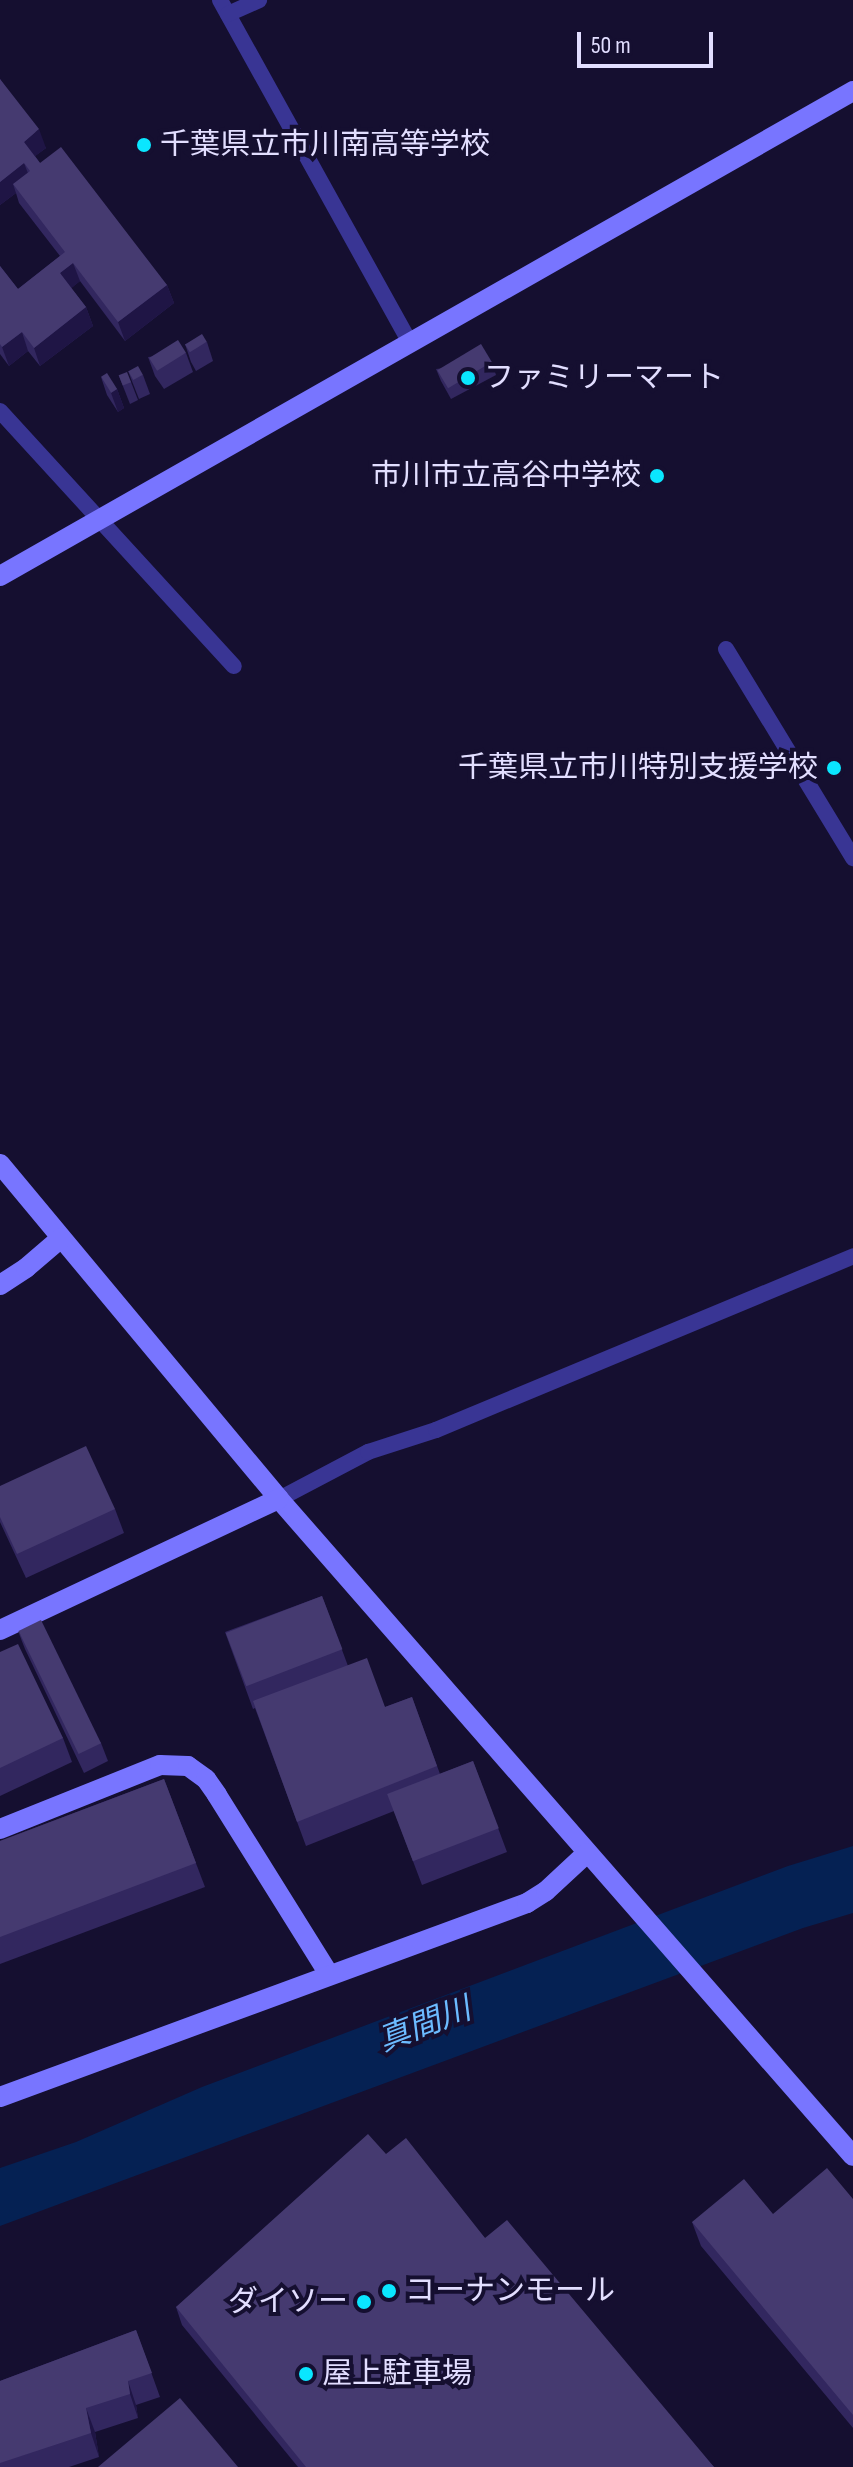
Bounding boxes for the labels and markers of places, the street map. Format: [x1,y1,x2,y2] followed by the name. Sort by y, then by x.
[160,127,490,163] place label: 千葉県立市川南高等学校
[135,136,153,154] marker: 千葉県立市川南高等学校
[484,360,724,396] place label: ファミリーマート
[459,369,477,387] marker: ファミリーマート
[371,458,641,494] place label: 市川市立高谷中学校
[648,467,666,485] marker: 市川市立高谷中学校
[458,750,818,786] place label: 千葉県立市川特別支援学校
[825,759,843,777] marker: 千葉県立市川特別支援学校
[405,2273,615,2309] place label: コーナンモール
[380,2282,398,2300] marker: コーナンモール
[228,2284,348,2320] place label: ダイソー
[355,2293,373,2311] marker: ダイソー
[322,2356,472,2392] place label: 屋上駐車場
[297,2365,315,2383] marker: 屋上駐車場

